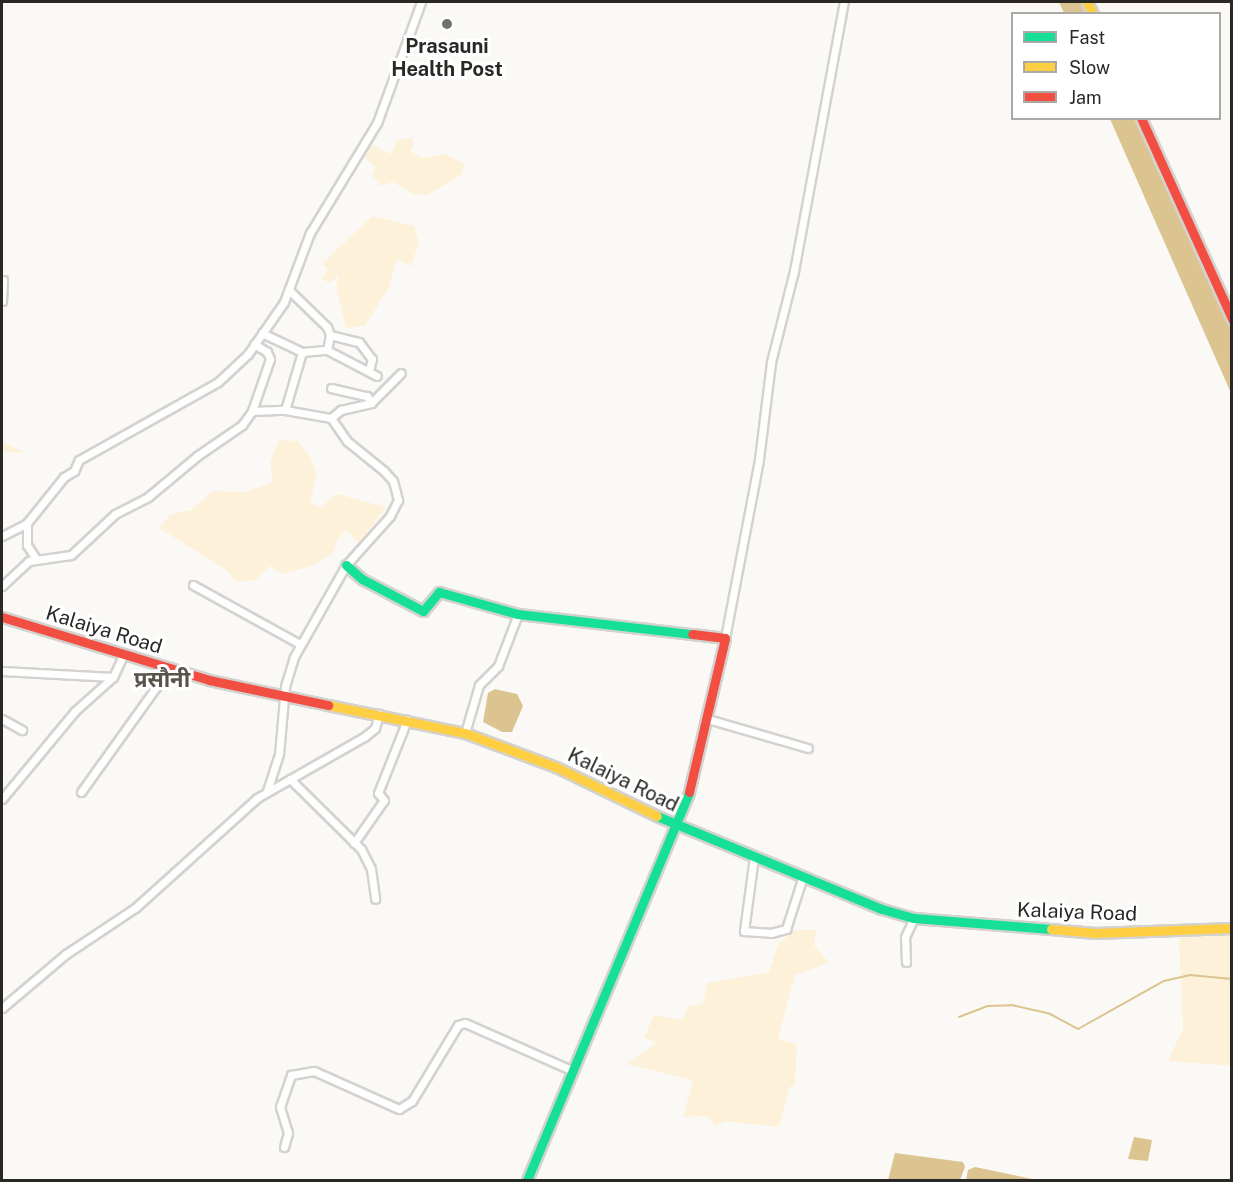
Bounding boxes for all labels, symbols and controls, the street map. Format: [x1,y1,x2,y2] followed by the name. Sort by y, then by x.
[1011,12,1221,120] legend
[438,15,456,33] marker: Prasauni Health Post
[1069,27,1105,48] text: Fast
[391,35,503,82] place label: Prasauni Health Post
[1069,57,1110,78] text: Slow
[1069,87,1102,108] text: Jam
[43,601,165,659] street label: Kalaiya Road
[134,667,190,693] district label: प्रसौनी
[564,743,682,817] street label: Kalaiya Road
[1016,898,1138,926] street label: Kalaiya Road

